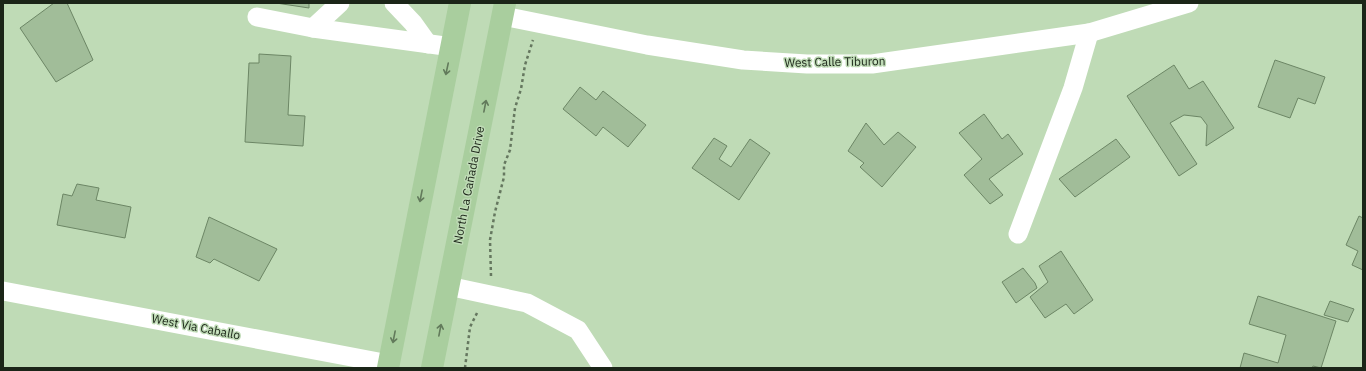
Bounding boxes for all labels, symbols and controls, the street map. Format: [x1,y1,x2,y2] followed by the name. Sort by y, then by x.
[784,53,886,70] street label: West Calle Tiburon
[443,62,451,75] one-way arrow
[481,100,489,113] one-way arrow
[450,124,487,245] street label: North La Cañada Drive
[417,189,425,202] one-way arrow
[151,311,242,342] street label: West Via Caballo
[436,324,444,337] one-way arrow
[390,331,398,344] one-way arrow

